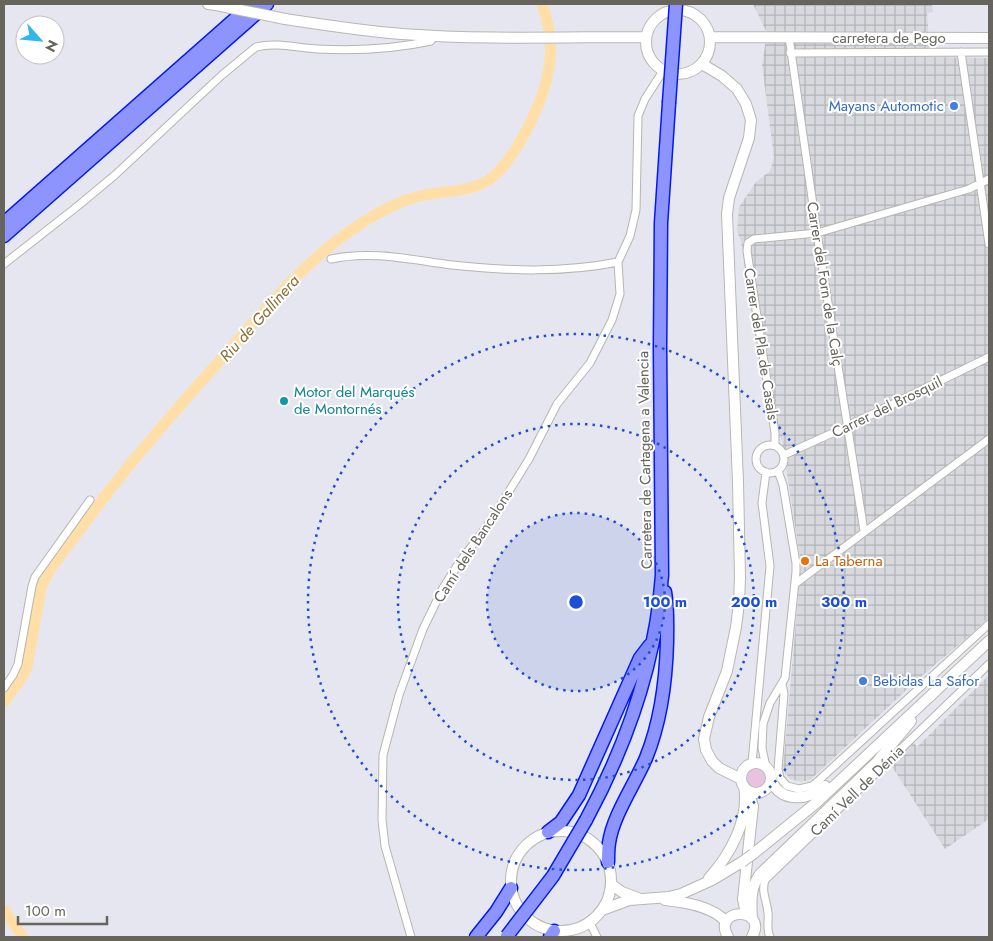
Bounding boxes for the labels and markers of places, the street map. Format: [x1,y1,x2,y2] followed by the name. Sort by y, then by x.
[829,95,944,117] place label: Mayans Automotic
[948,100,960,112] marker: Mayans Automotic
[294,381,414,420] place label: Motor del Marqués de Montornés
[278,395,290,407] marker: Motor del Marqués de Montornés
[815,550,883,572] place label: La Taberna
[799,555,811,567] marker: La Taberna
[567,593,585,611] centre of rings
[873,670,980,692] place label: Bebidas La Safor
[857,675,869,687] marker: Bebidas La Safor

